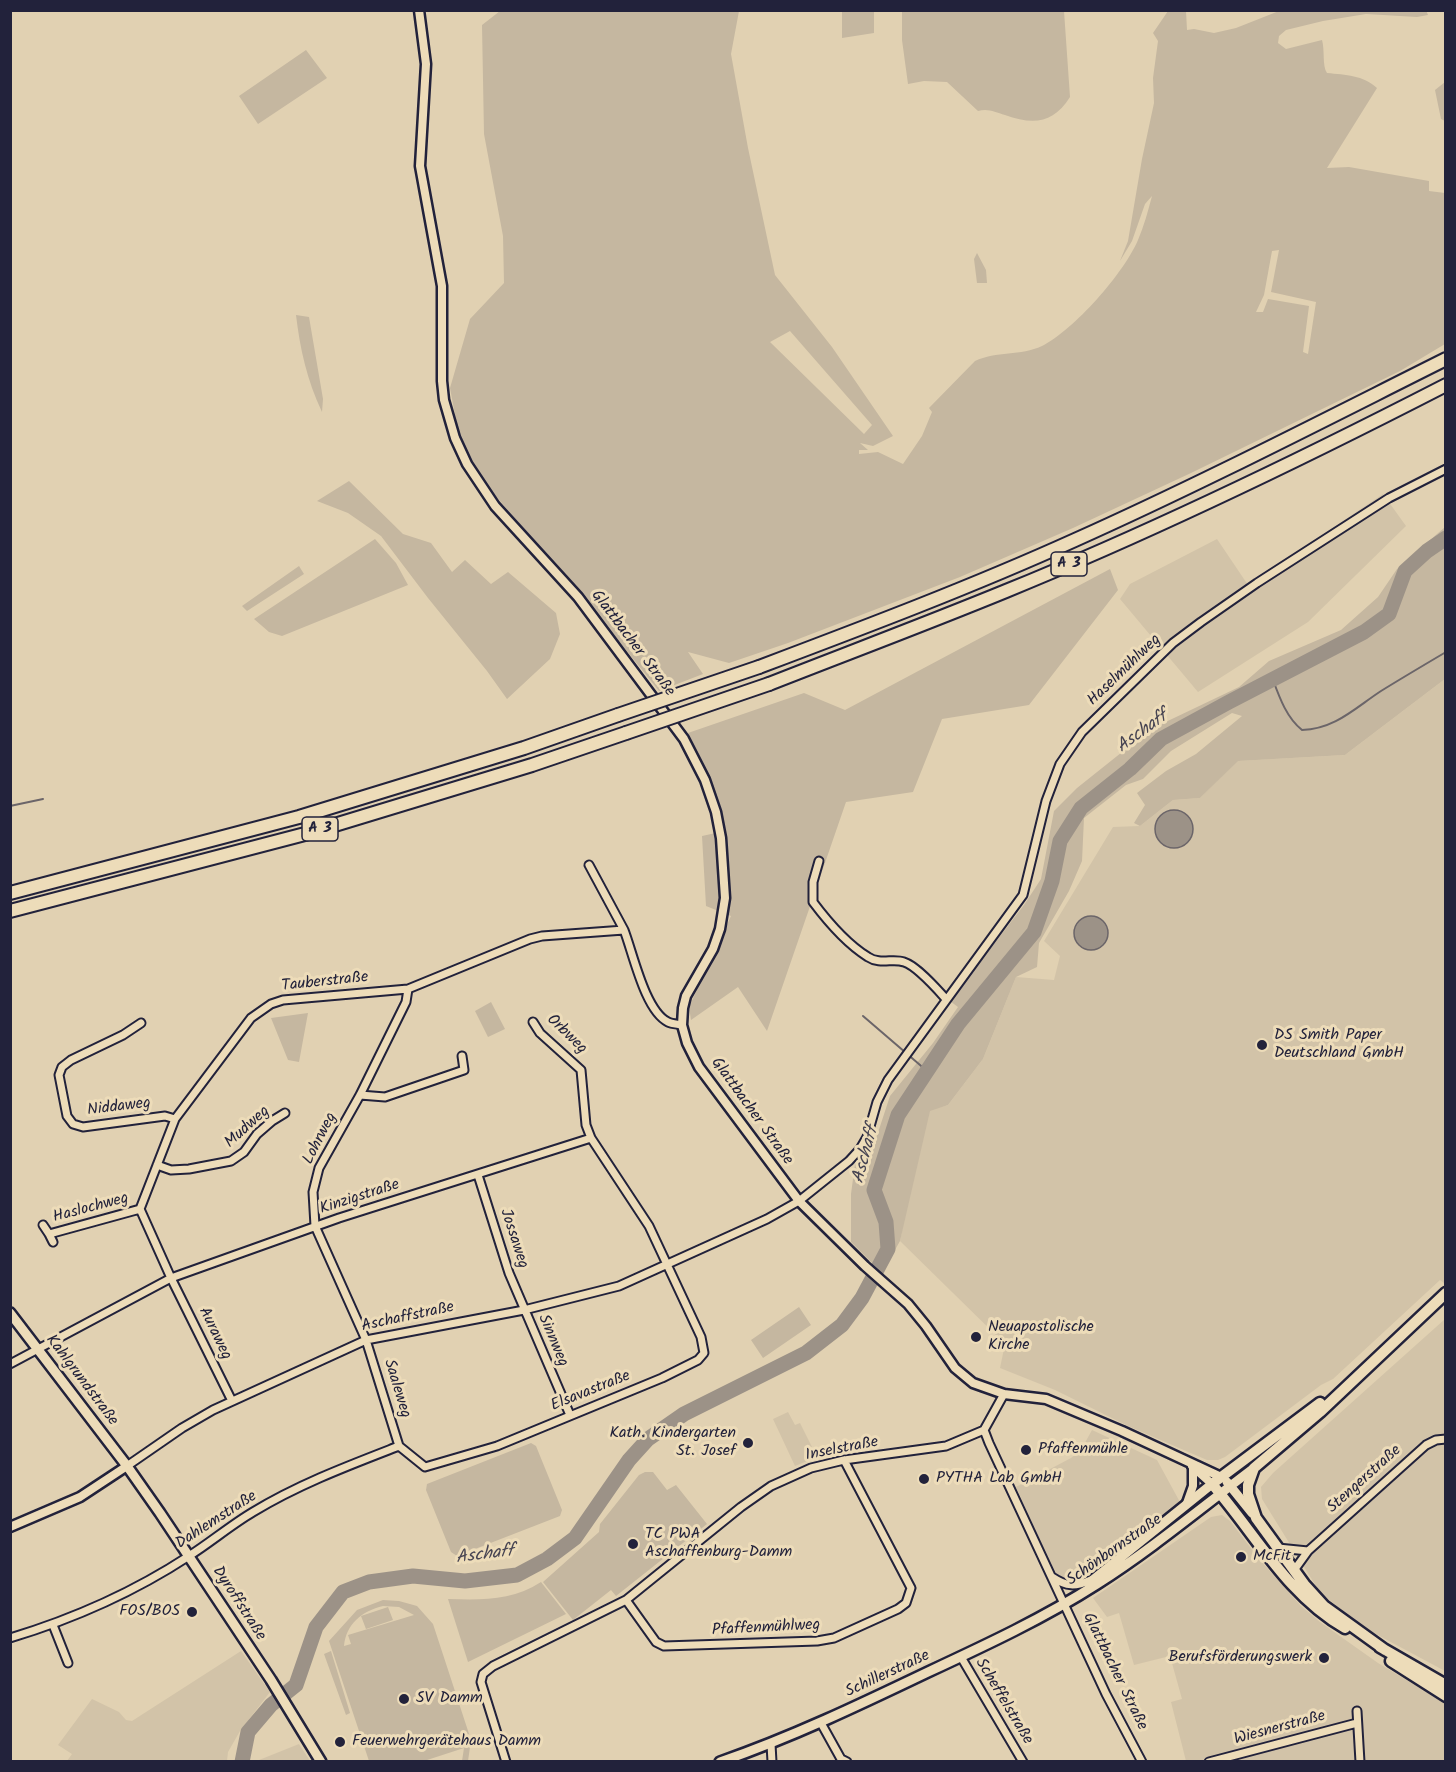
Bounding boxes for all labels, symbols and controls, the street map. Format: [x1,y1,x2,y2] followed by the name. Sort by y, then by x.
[1051,552,1087,576] road number: A 3
[586,587,678,701] street label: Glattbacher Straße
[1084,631,1166,711] street label: Haselmühlweg
[1113,707,1173,759] water label: Aschaff
[302,817,338,841] road number: A 3
[281,969,369,997] street label: Tauberstraße
[542,1011,590,1059] street label: Orbweg
[1274,1026,1404,1064] place label: DS Smith Paper Deutschland GmbH
[1255,1038,1269,1052] marker: DS Smith Paper Deutschland GmbH
[706,1055,796,1169] street label: Glattbacher Straße
[86,1095,152,1121] street label: Niddaweg
[222,1103,274,1153] street label: Mudweg
[300,1110,342,1168] street label: Lohrweg
[849,1124,885,1186] water label: Aschaff
[318,1176,402,1220] street label: Kinzigstraße
[51,1190,131,1228] street label: Haslochweg
[494,1207,532,1271] street label: Jossaweg
[360,1299,456,1337] street label: Aschaffstraße
[193,1305,235,1363] street label: Auraweg
[532,1312,572,1370] street label: Sinnweg
[988,1318,1094,1356] place label: Neuapostolische Kirche
[969,1330,983,1344] marker: Neuapostolische Kirche
[41,1332,121,1430] street label: Kahlgrundstraße
[378,1357,414,1421] street label: Saaleweg
[548,1367,634,1417] street label: Elsavastraße
[609,1424,736,1462] place label: Kath. Kindergarten St. Josef
[804,1434,880,1466] street label: Inselstraße
[741,1436,755,1450] marker: Kath. Kindergarten St. Josef
[1038,1440,1128,1460] place label: Pfaffenmühle
[1324,1442,1406,1518] street label: Stengerstraße
[1019,1443,1033,1457] marker: Pfaffenmühle
[936,1469,1062,1489] place label: PYTHA Lab GmbH
[917,1472,931,1486] marker: PYTHA Lab GmbH
[173,1488,261,1554] street label: Dahlemstraße
[1064,1511,1166,1591] street label: Schönbornstraße
[645,1525,792,1563] place label: TC PWA Aschaffenburg-Damm
[626,1537,640,1551] marker: TC PWA Aschaffenburg-Damm
[455,1542,515,1570] water label: Aschaff
[1253,1547,1291,1567] place label: McFit
[1234,1550,1248,1564] marker: McFit
[207,1563,269,1645] street label: Dyroffstraße
[119,1602,180,1622] place label: FOS/BOS
[185,1605,199,1619] marker: FOS/BOS
[1077,1610,1151,1734] street label: Glattbacher Straße
[711,1617,821,1641] street label: Pfaffenmühlweg
[843,1647,933,1703] street label: Schillerstraße
[1168,1648,1312,1668] place label: Berufsförderungswerk
[1317,1651,1331,1665] marker: Berufsförderungswerk
[970,1656,1036,1748] street label: Scheffelstraße
[416,1689,483,1709] place label: SV Damm
[397,1692,411,1706] marker: SV Damm
[1232,1708,1328,1750] street label: Wiesnerstraße
[352,1732,541,1752] place label: Feuerwehrgerätehaus Damm
[333,1735,347,1749] marker: Feuerwehrgerätehaus Damm

